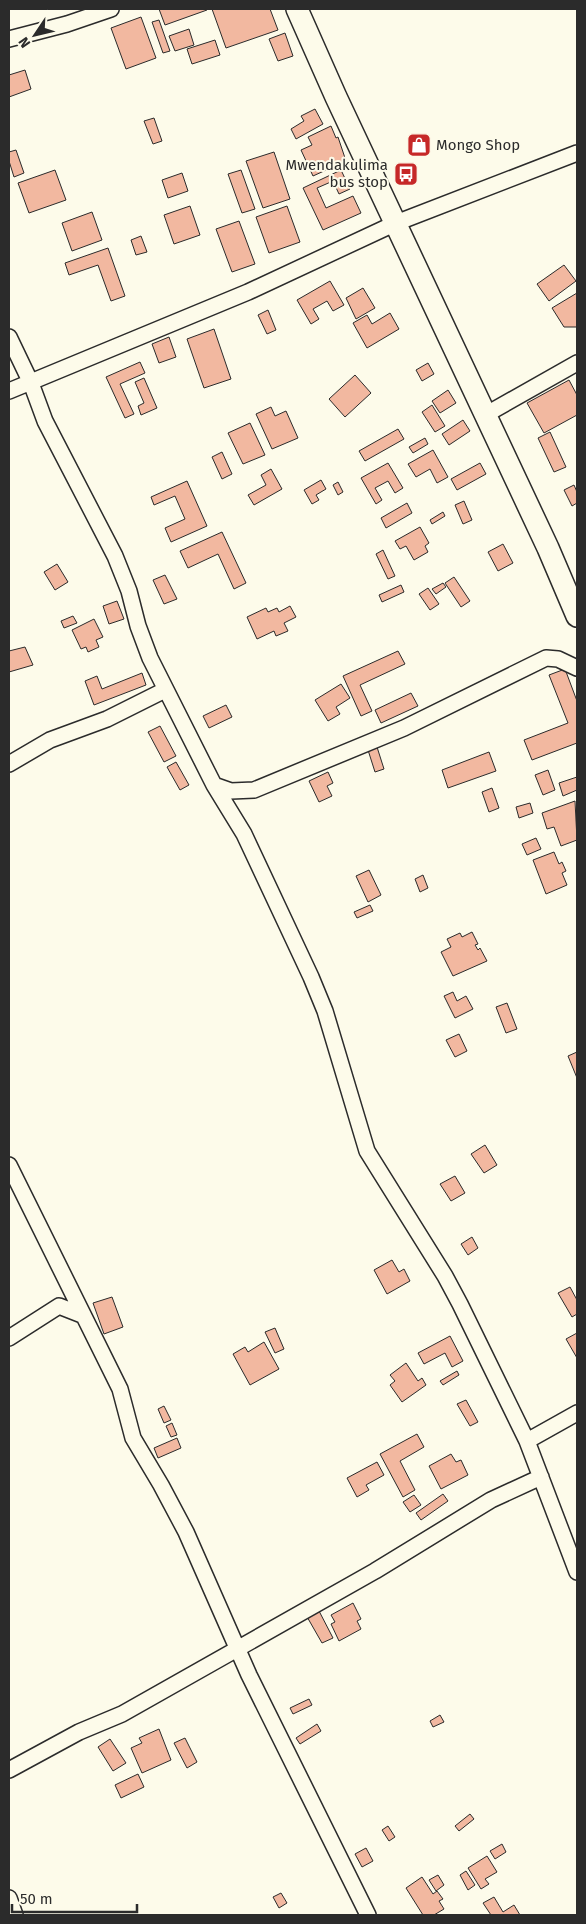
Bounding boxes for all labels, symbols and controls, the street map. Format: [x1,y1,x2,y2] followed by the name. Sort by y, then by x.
[10,10,60,60] north arrow
[15,33,34,51] text: N
[406,132,432,158] shop icon: Mongo Shop
[436,136,520,154] place label: Mongo Shop
[286,156,388,191] place label: Mwendakulima bus stop
[393,161,419,187] bus stop icon: Mwendakulima bus stop
[12,1882,138,1914] scale bar
[20,1890,53,1908] text: 50 m

